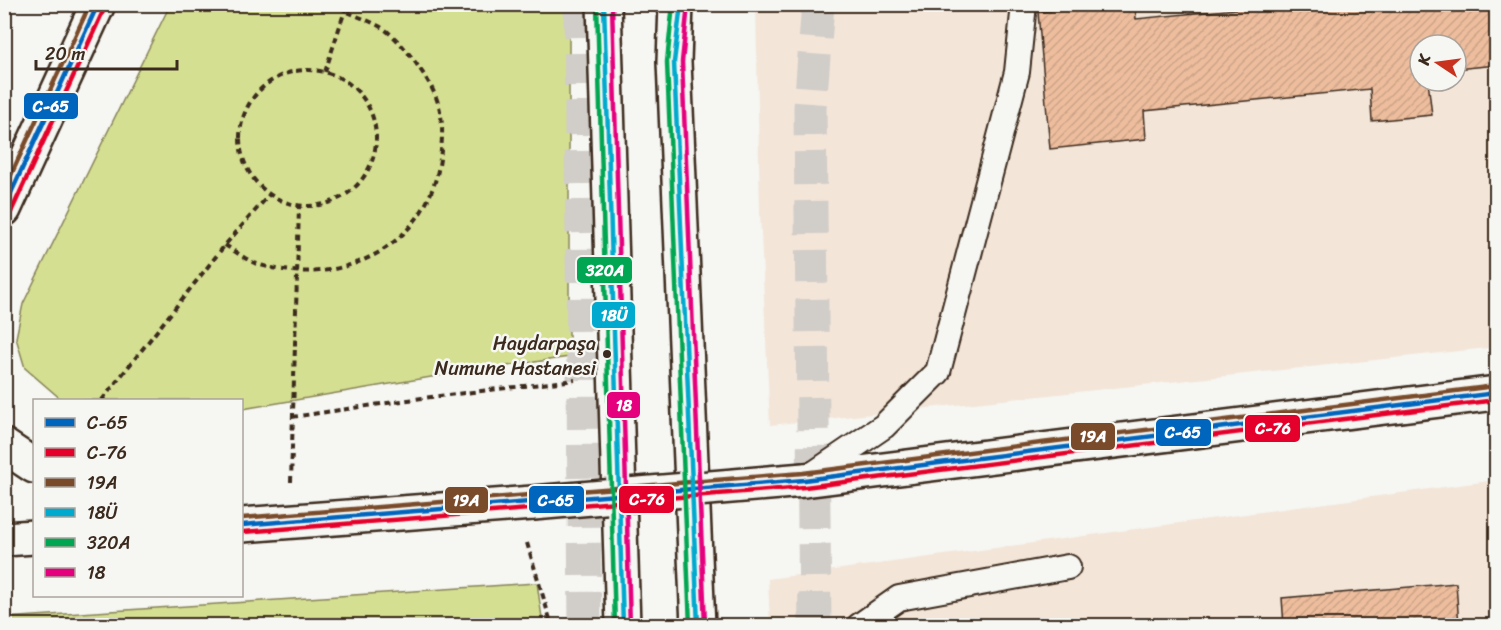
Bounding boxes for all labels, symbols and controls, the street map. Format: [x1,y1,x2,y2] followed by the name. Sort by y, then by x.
[36,33,177,71] scale bar
[1408,33,1468,93] north arrow
[45,38,85,70] text: 20 m
[1408,51,1439,69] text: K
[23,92,79,120] line badge: C-65
[32,92,69,121] text: C-65
[576,256,633,284] line badge: 320A
[585,256,624,285] text: 320A
[591,301,636,329] line badge: 18Ü
[600,301,629,330] text: 18Ü
[434,326,597,386] place label: Haydarpaşa Numune Hastanesi
[601,348,613,360] marker: Haydarpaşa Numune Hastanesi
[606,391,641,419] line badge: 18
[616,391,633,420] text: 18
[33,399,243,597] legend
[87,407,128,439] text: C-65
[1244,414,1301,443] line badge: C-76
[1254,414,1291,443] text: C-76
[1155,418,1212,447] line badge: C-65
[1164,418,1201,447] text: C-65
[1070,422,1116,451] line badge: 19A
[1079,422,1107,451] text: 19A
[87,437,127,469] text: C-76
[87,467,118,499] text: 19A
[528,485,585,514] line badge: C-65
[618,485,675,514] line badge: C-76
[628,485,665,514] text: C-76
[444,486,489,514] line badge: 19A
[452,486,480,515] text: 19A
[537,486,574,515] text: C-65
[87,497,119,529] text: 18Ü
[87,527,130,559] text: 320A
[87,557,106,589] text: 18

